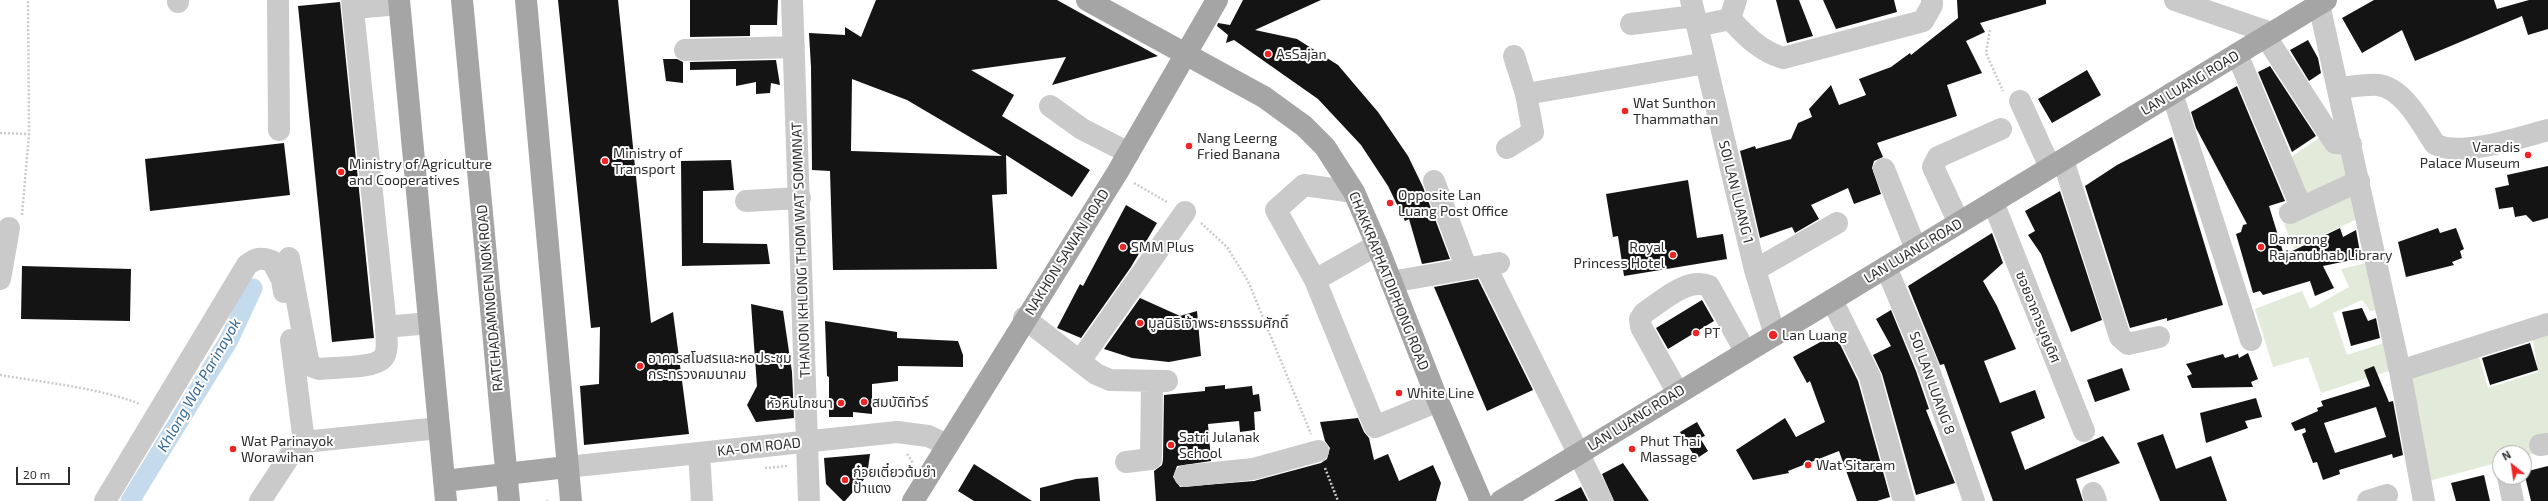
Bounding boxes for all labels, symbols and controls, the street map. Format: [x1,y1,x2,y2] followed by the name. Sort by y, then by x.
[1276,46,1327,62] place label: AsSajan
[2138,47,2242,119] street label: LAN LUANG ROAD
[1263,49,1273,59] marker: AsSajan
[1633,95,1718,128] place label: Wat Sunthon Thammathan
[1620,106,1630,116] marker: Wat Sunthon Thammathan
[788,122,814,378] street label: THANON KHLONG THOM WAT SOMMNAT
[1197,130,1280,162] place label: Nang Leerng Fried Banana
[1715,139,1757,245] street label: SOI LAN LUANG 1
[2420,139,2520,172] place label: Varadis Palace Museum
[1184,141,1194,151] marker: Nang Leerng Fried Banana
[613,145,682,178] place label: Ministry of Transport
[2523,150,2533,160] marker: Varadis Palace Museum
[349,156,492,188] place label: Ministry of Agriculture and Cooperatives
[600,156,610,166] marker: Ministry of Transport
[336,167,346,177] marker: Ministry of Agriculture and Cooperatives
[1021,186,1113,318] street label: NAKHON SAWAN ROAD
[1398,187,1508,220] place label: Opposite Lan Luang Post Office
[1345,189,1433,373] street label: CHAKKRAPHATDIPHONG ROAD
[1385,198,1395,208] marker: Opposite Lan Luang Post Office
[473,204,507,392] street label: RATCHADAMNOEN NOK ROAD
[1861,215,1965,287] street label: LAN LUANG ROAD
[2269,231,2393,264] place label: Damrong Rajanubhab Library
[1131,239,1194,255] place label: SMM Plus
[1574,239,1665,272] place label: Royal Princess Hotel
[1118,242,1128,252] marker: SMM Plus
[2256,242,2266,252] marker: Damrong Rajanubhab Library
[1668,250,1678,260] marker: Royal Princess Hotel
[2012,269,2064,365] street label: ซอยอาคารบุญดิศ
[153,315,245,455] water label: Khlong Wat Parinayok
[1148,315,1289,331] place label: มูลนิธิเจ้าพระยาธรรมศักดิ์
[1135,318,1145,328] marker: มูลนิธิเจ้าพระยาธรรมศักดิ์
[1704,325,1720,341] place label: PT
[1782,327,1847,343] place label: Lan Luang
[1691,328,1701,338] marker: PT
[1767,329,1779,341] marker: Lan Luang
[1906,329,1958,437] street label: SOI LAN LUANG 8
[648,350,792,382] place label: อาคารสโมสรและหอประชุม กระทรวงคมนาคม
[635,361,645,371] marker: อาคารสโมสรและหอประชุม กระทรวงคมนาคม
[1584,381,1688,455] street label: LAN LUANG ROAD
[1407,385,1474,401] place label: White Line
[1394,388,1404,398] marker: White Line
[872,394,928,410] place label: สมบัติทัวร์
[766,395,833,411] place label: หัวหินโภชนา
[859,397,869,407] marker: สมบัติทัวร์
[836,398,846,408] marker: หัวหินโภชนา
[1179,429,1260,462] place label: Satri Julanak School
[241,433,333,466] place label: Wat Parinayok Worawihan
[1640,433,1700,466] place label: Phut Thai Massage
[716,434,802,460] street label: KA-OM ROAD
[1166,440,1176,450] marker: Satri Julanak School
[228,444,238,454] marker: Wat Parinayok Worawihan
[1627,444,1637,454] marker: Phut Thai Massage
[2492,445,2532,485] north arrow
[2500,447,2513,463] text: N
[1816,457,1895,473] place label: Wat Sitaram
[18,459,72,485] scale bar
[1803,460,1813,470] marker: Wat Sitaram
[853,464,936,496] place label: ก๋วยเตี๋ยวต้มยำ ป้าแตง
[23,467,50,481] text: 20 m
[840,475,850,485] marker: ก๋วยเตี๋ยวต้มยำ ป้าแตง

